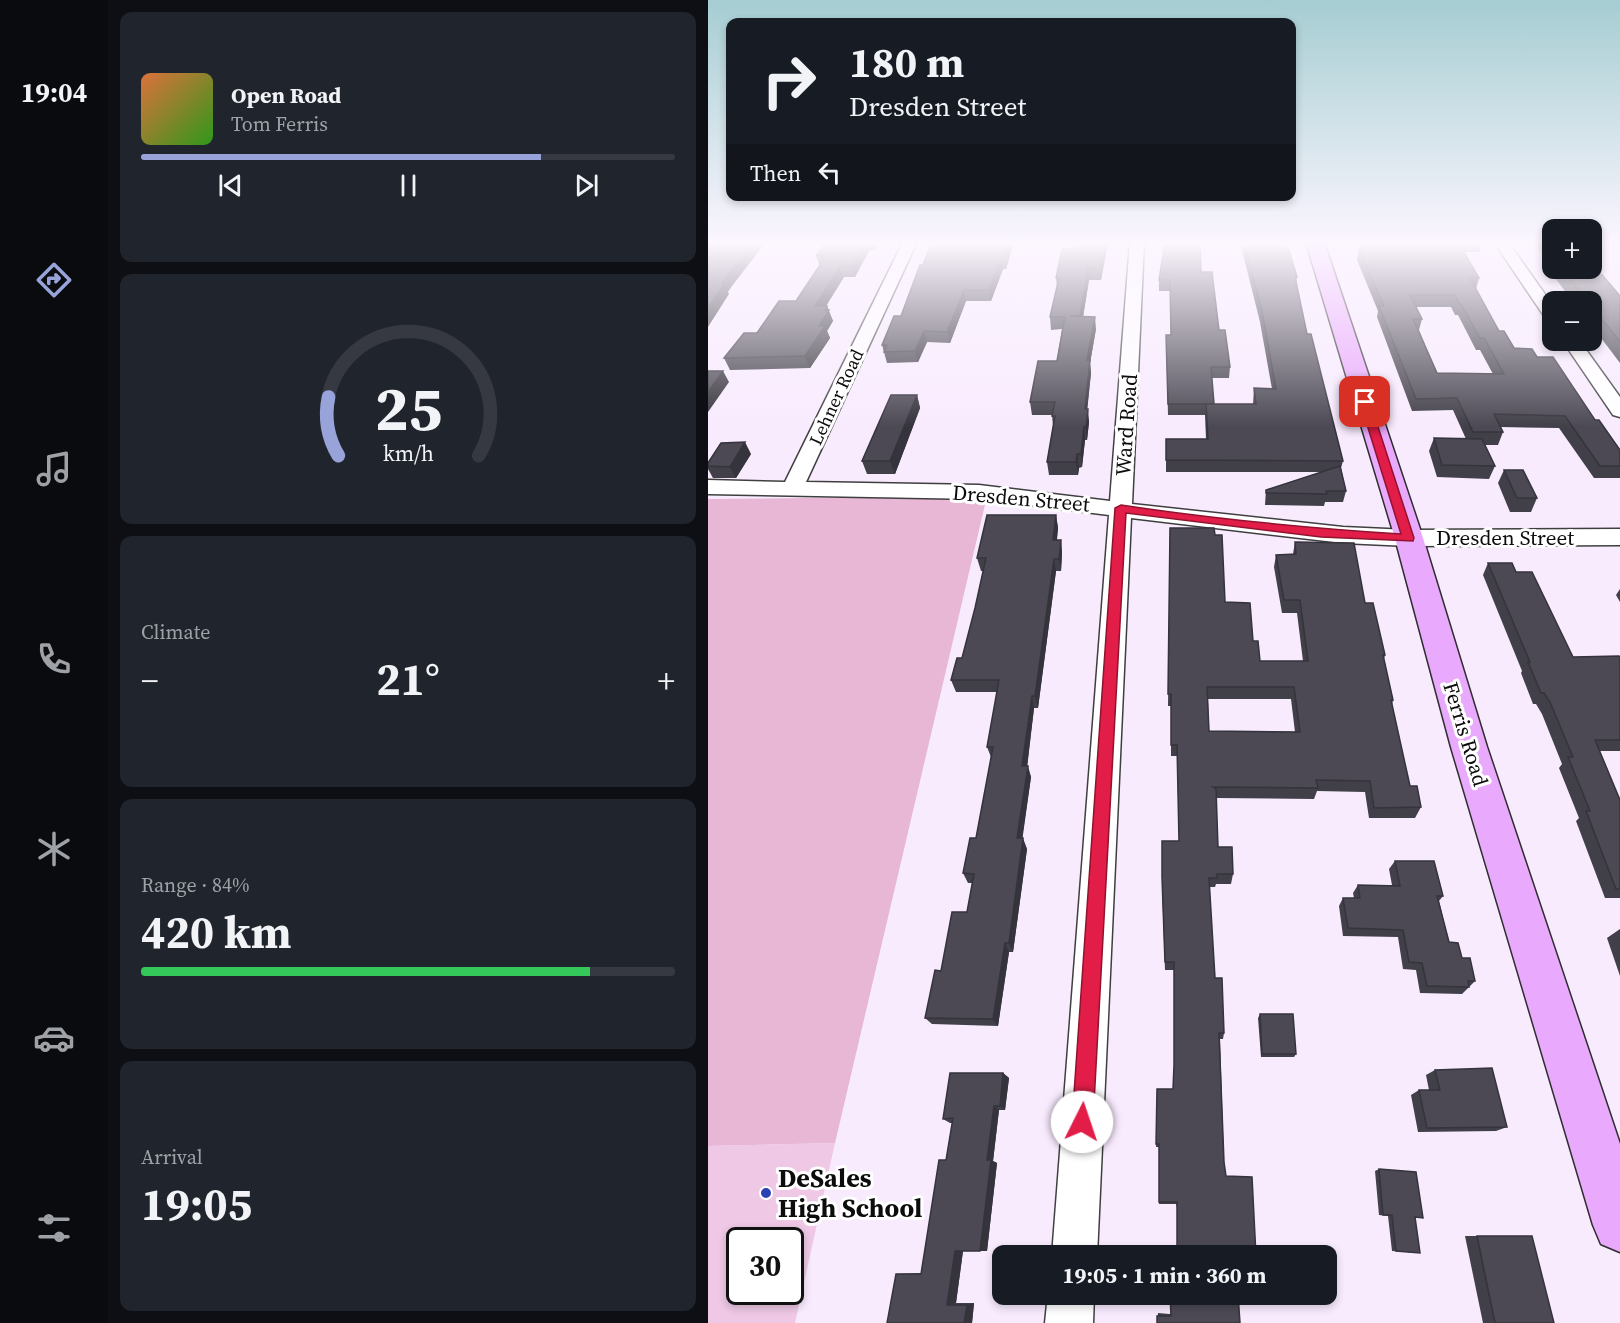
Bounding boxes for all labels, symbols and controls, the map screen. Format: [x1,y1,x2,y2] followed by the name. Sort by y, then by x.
[849,33,964,91] text: 180 m
[750,42,828,120] icon: right
[21,74,87,111] text: 19:04
[231,80,341,110] text: Open Road
[849,88,1026,125] text: Dresden Street
[231,110,328,138] text: Tom Ferris
[813,156,846,189] icon: left
[750,158,801,188] text: Then
[214,169,247,202] icon: previous
[392,169,425,202] icon: pause
[570,169,603,202] icon: next
[1542,219,1602,351] map controls
[1542,219,1602,279] button: +
[33,259,75,301] icon: directions
[1542,291,1602,351] button: −
[803,345,869,449] street label: Lehner Road
[374,365,442,451] text: 25
[1108,373,1144,477] street label: Ward Road
[1339,376,1390,427] pin
[1348,385,1381,418] icon: arrive
[382,440,434,469] text: km/h
[33,448,75,490] icon: music
[951,478,1091,518] street label: Dresden Street
[1436,523,1574,552] street label: Dresden Street
[141,618,210,646] text: Climate
[33,638,75,680] icon: phone
[376,648,440,710] text: 21°
[141,658,159,703] text: −
[657,658,675,703] text: +
[1436,678,1496,790] street label: Ferris Road
[33,828,75,870] icon: climate
[141,871,250,899] text: Range · 84%
[141,901,292,963] text: 420 km
[33,1017,75,1059] icon: car
[1050,1090,1114,1154] position arrow
[141,1143,203,1171] text: Arrival
[778,1160,922,1226] place label: DeSales High School
[141,1173,252,1235] text: 19:05
[759,1186,773,1200] marker: DeSales High School
[33,1207,75,1249] icon: filters
[726,1227,804,1305] speed limit sign: 30
[1063,1260,1266,1290] text: 19:05 · 1 min · 360 m

